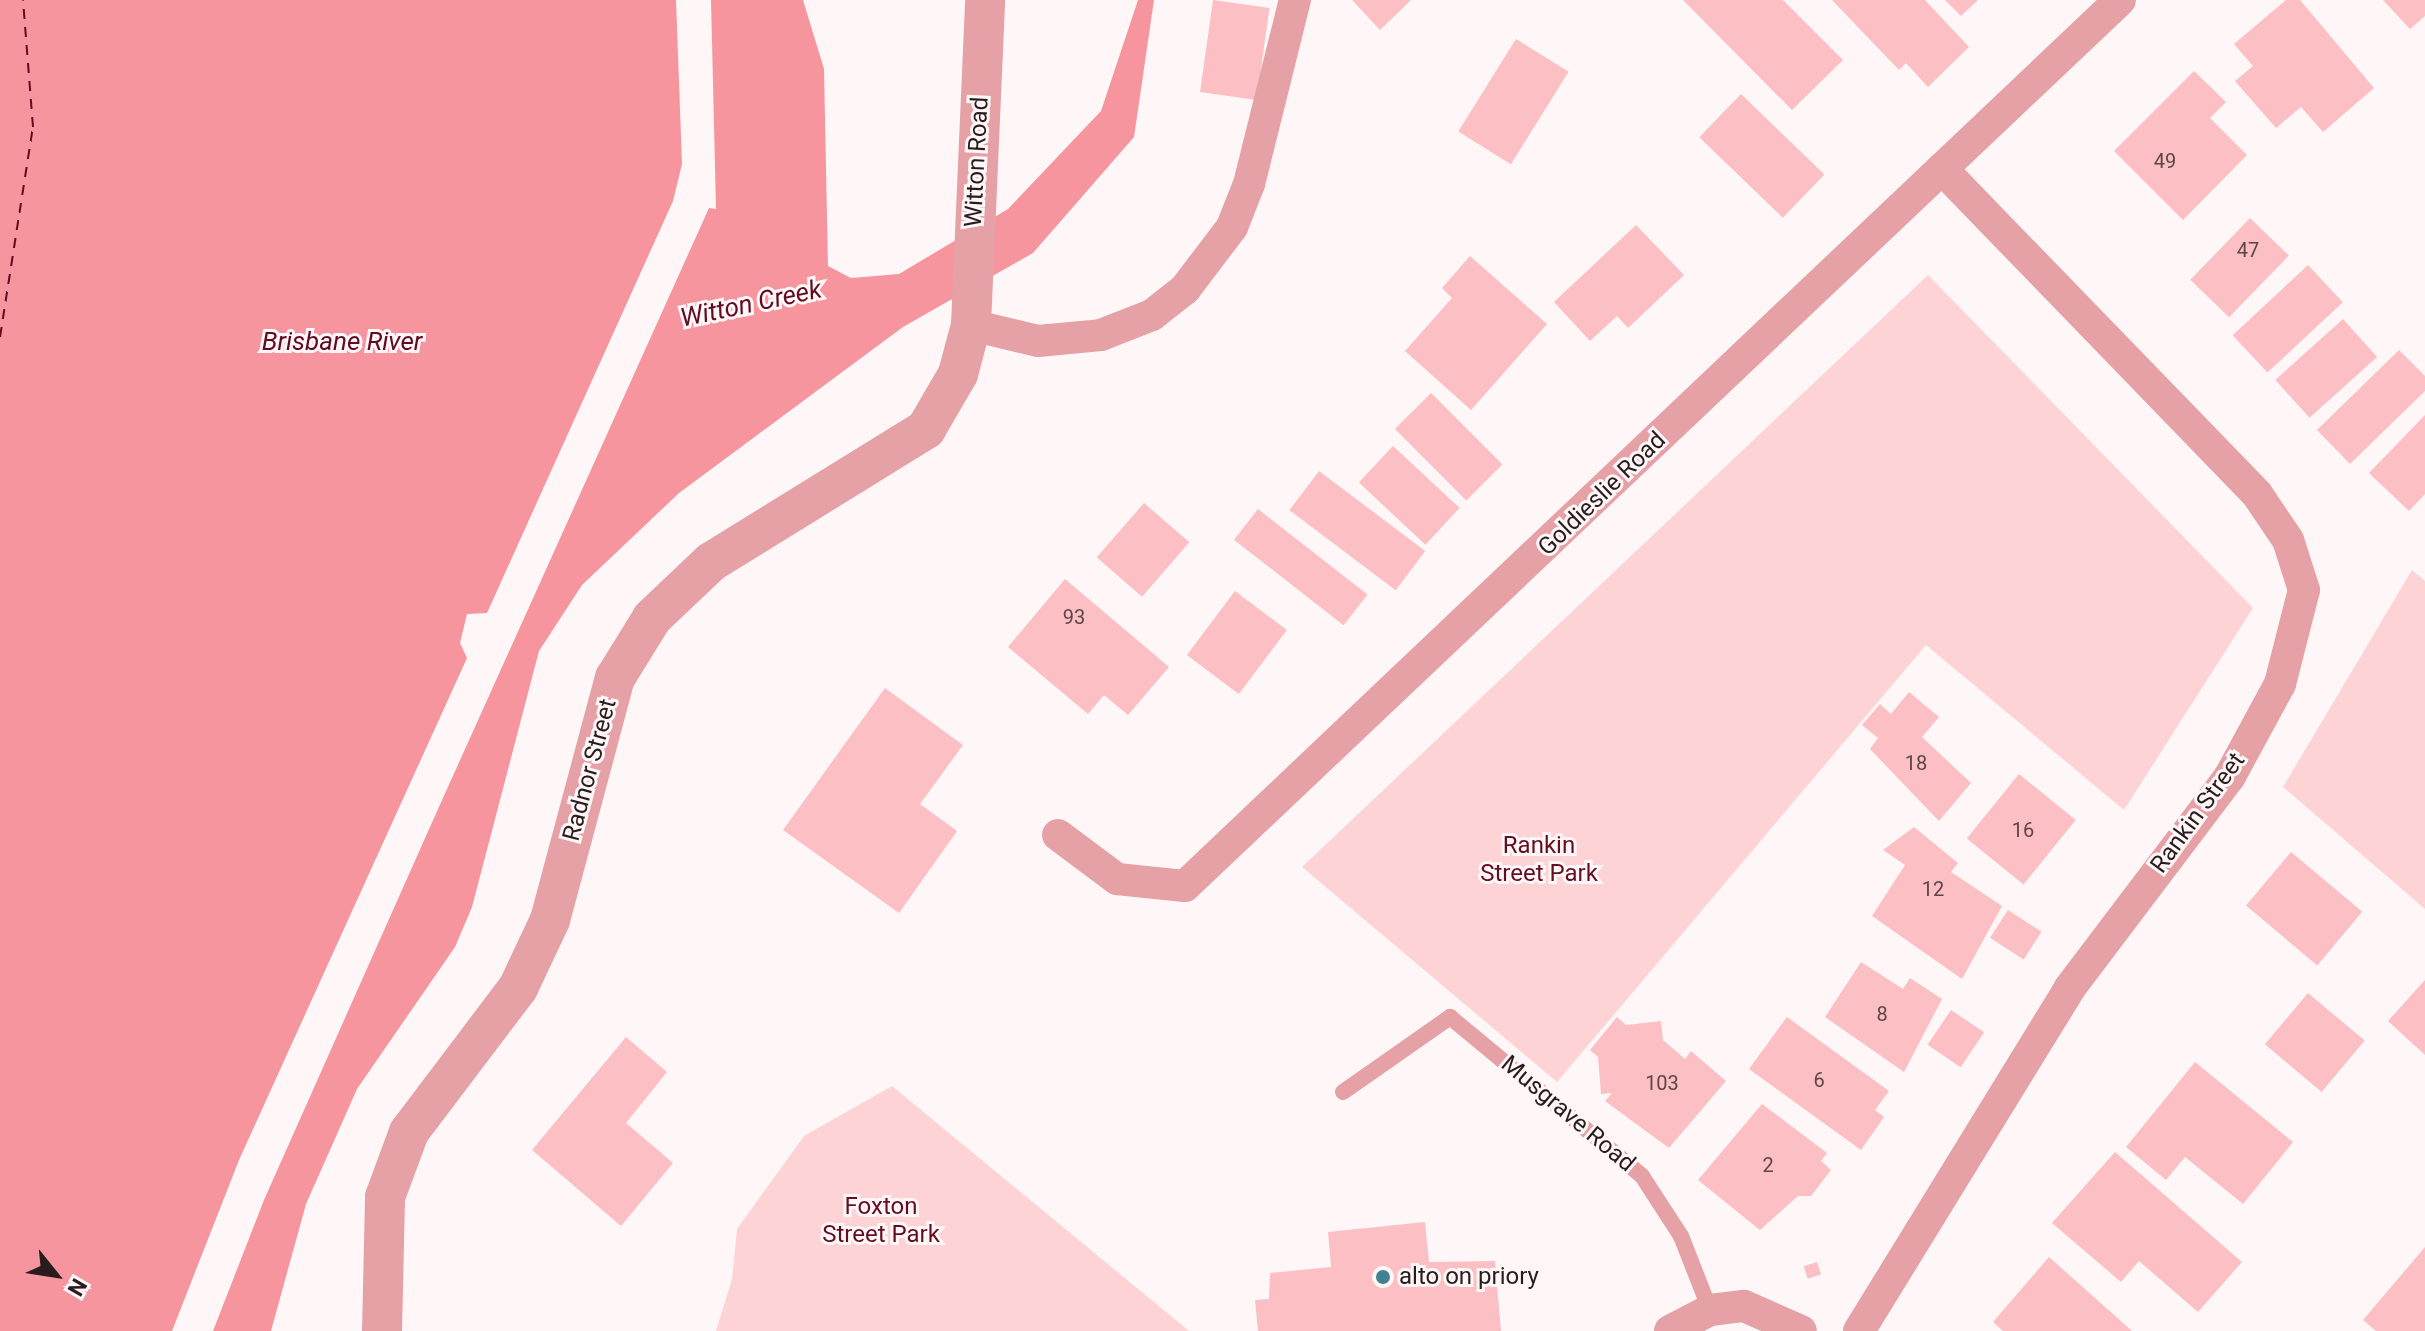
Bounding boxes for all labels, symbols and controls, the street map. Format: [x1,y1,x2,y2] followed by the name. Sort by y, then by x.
[959,96,995,228] street label: Witton Road
[2154,149,2176,173] house number: 49
[2237,238,2259,262] house number: 47
[677,274,825,334] water label: Witton Creek
[262,326,422,358] water label: Brisbane River
[1532,426,1672,562] street label: Goldieslie Road
[1063,605,1085,629] house number: 93
[557,696,623,844] street label: Radnor Street
[2145,747,2251,879] street label: Rankin Street
[1905,751,1927,775] house number: 18
[2012,818,2034,842] house number: 16
[1480,832,1598,888] park label: Rankin Street Park
[1922,877,1944,901] house number: 12
[1876,1002,1888,1026] house number: 8
[1495,1050,1641,1178] street label: Musgrave Road
[1813,1068,1825,1092] house number: 6
[1645,1071,1679,1095] house number: 103
[1762,1153,1774,1177] house number: 2
[822,1193,940,1249] park label: Foxton Street Park
[16,1235,96,1315] north arrow
[1399,1263,1539,1291] place label: alto on priory
[1374,1268,1392,1286] marker: alto on priory
[63,1274,92,1300] text: N

